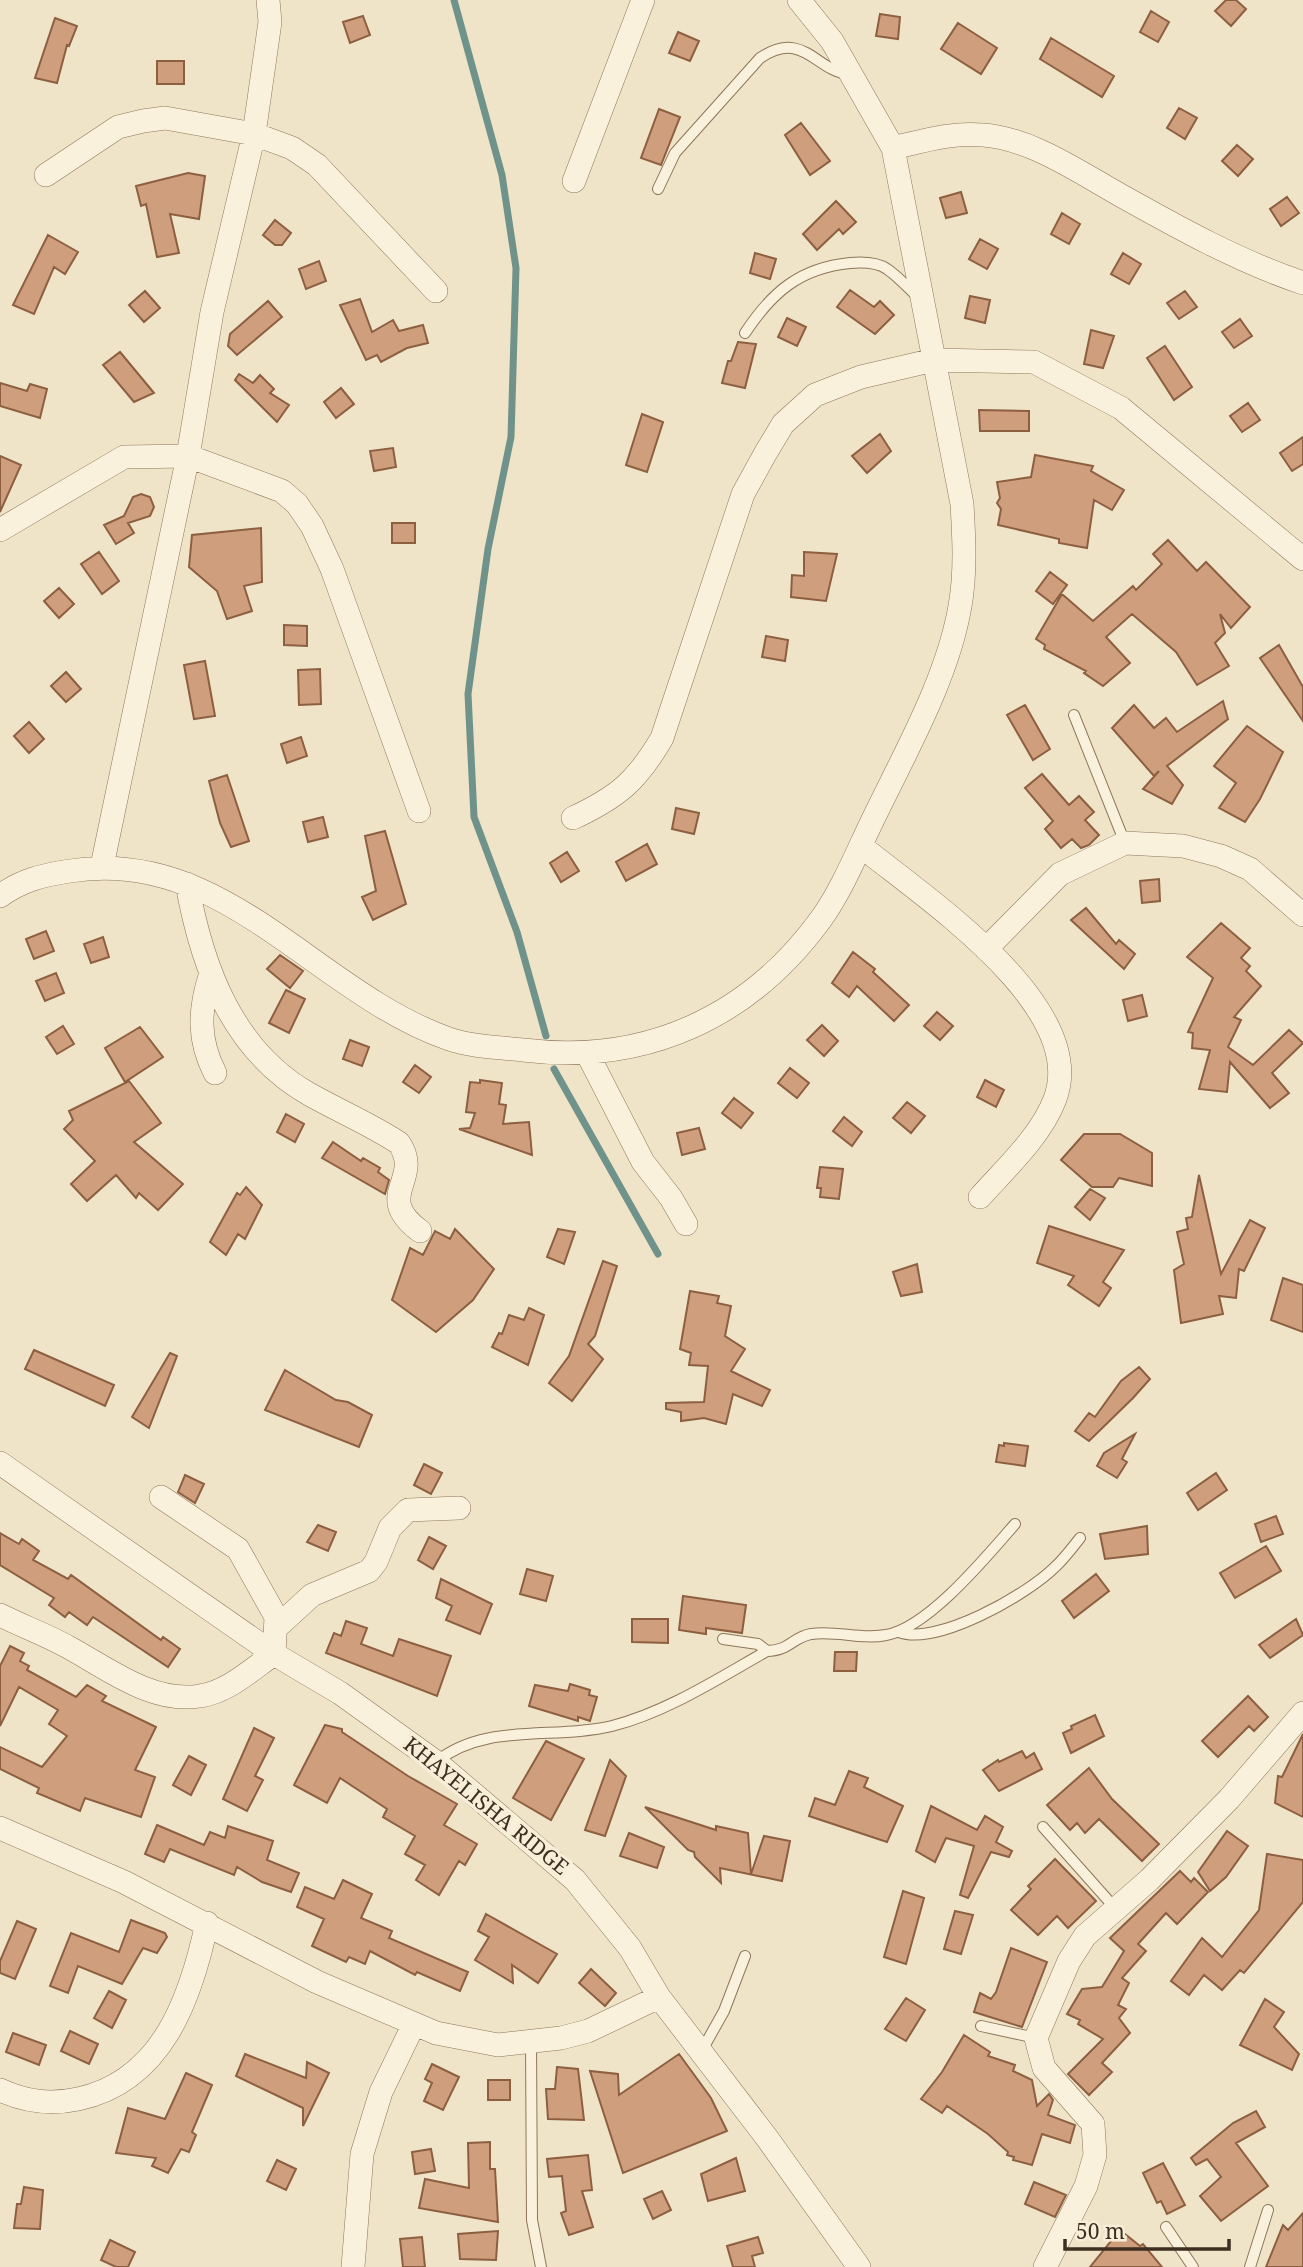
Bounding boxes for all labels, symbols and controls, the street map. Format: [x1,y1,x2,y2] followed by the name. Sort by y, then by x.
[398,1730,575,1881] street label: KHAYELISHA RIDGE
[1065,2208,1230,2252] scale bar
[1076,2217,1125,2245] text: 50 m

